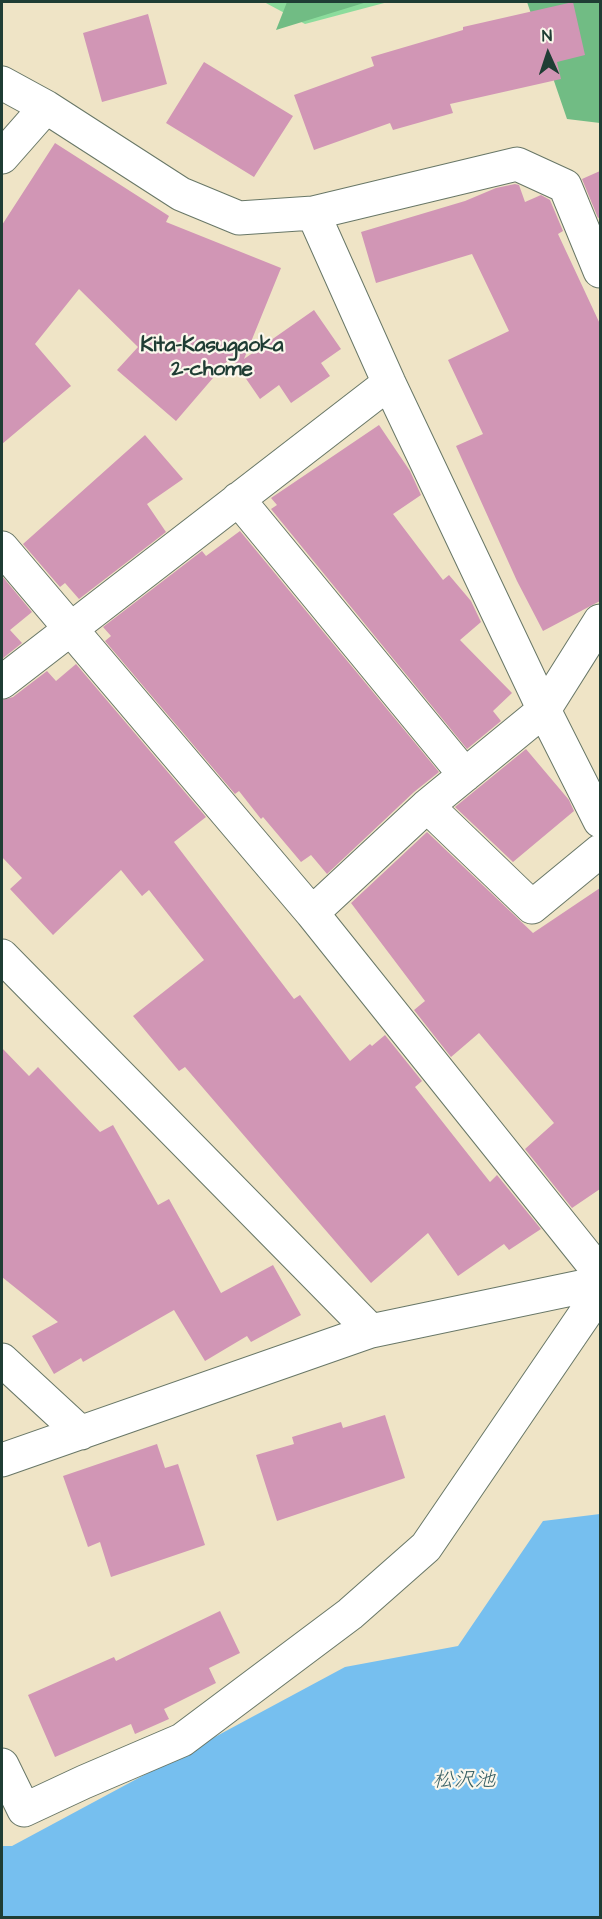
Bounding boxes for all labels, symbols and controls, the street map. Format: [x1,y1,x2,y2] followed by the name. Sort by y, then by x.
[518,24,578,84] north arrow
[541,25,553,47] text: N
[140,334,284,384] district label: Kita-Kasugaoka 2-chome
[433,1769,495,1795] water label: 松沢池

